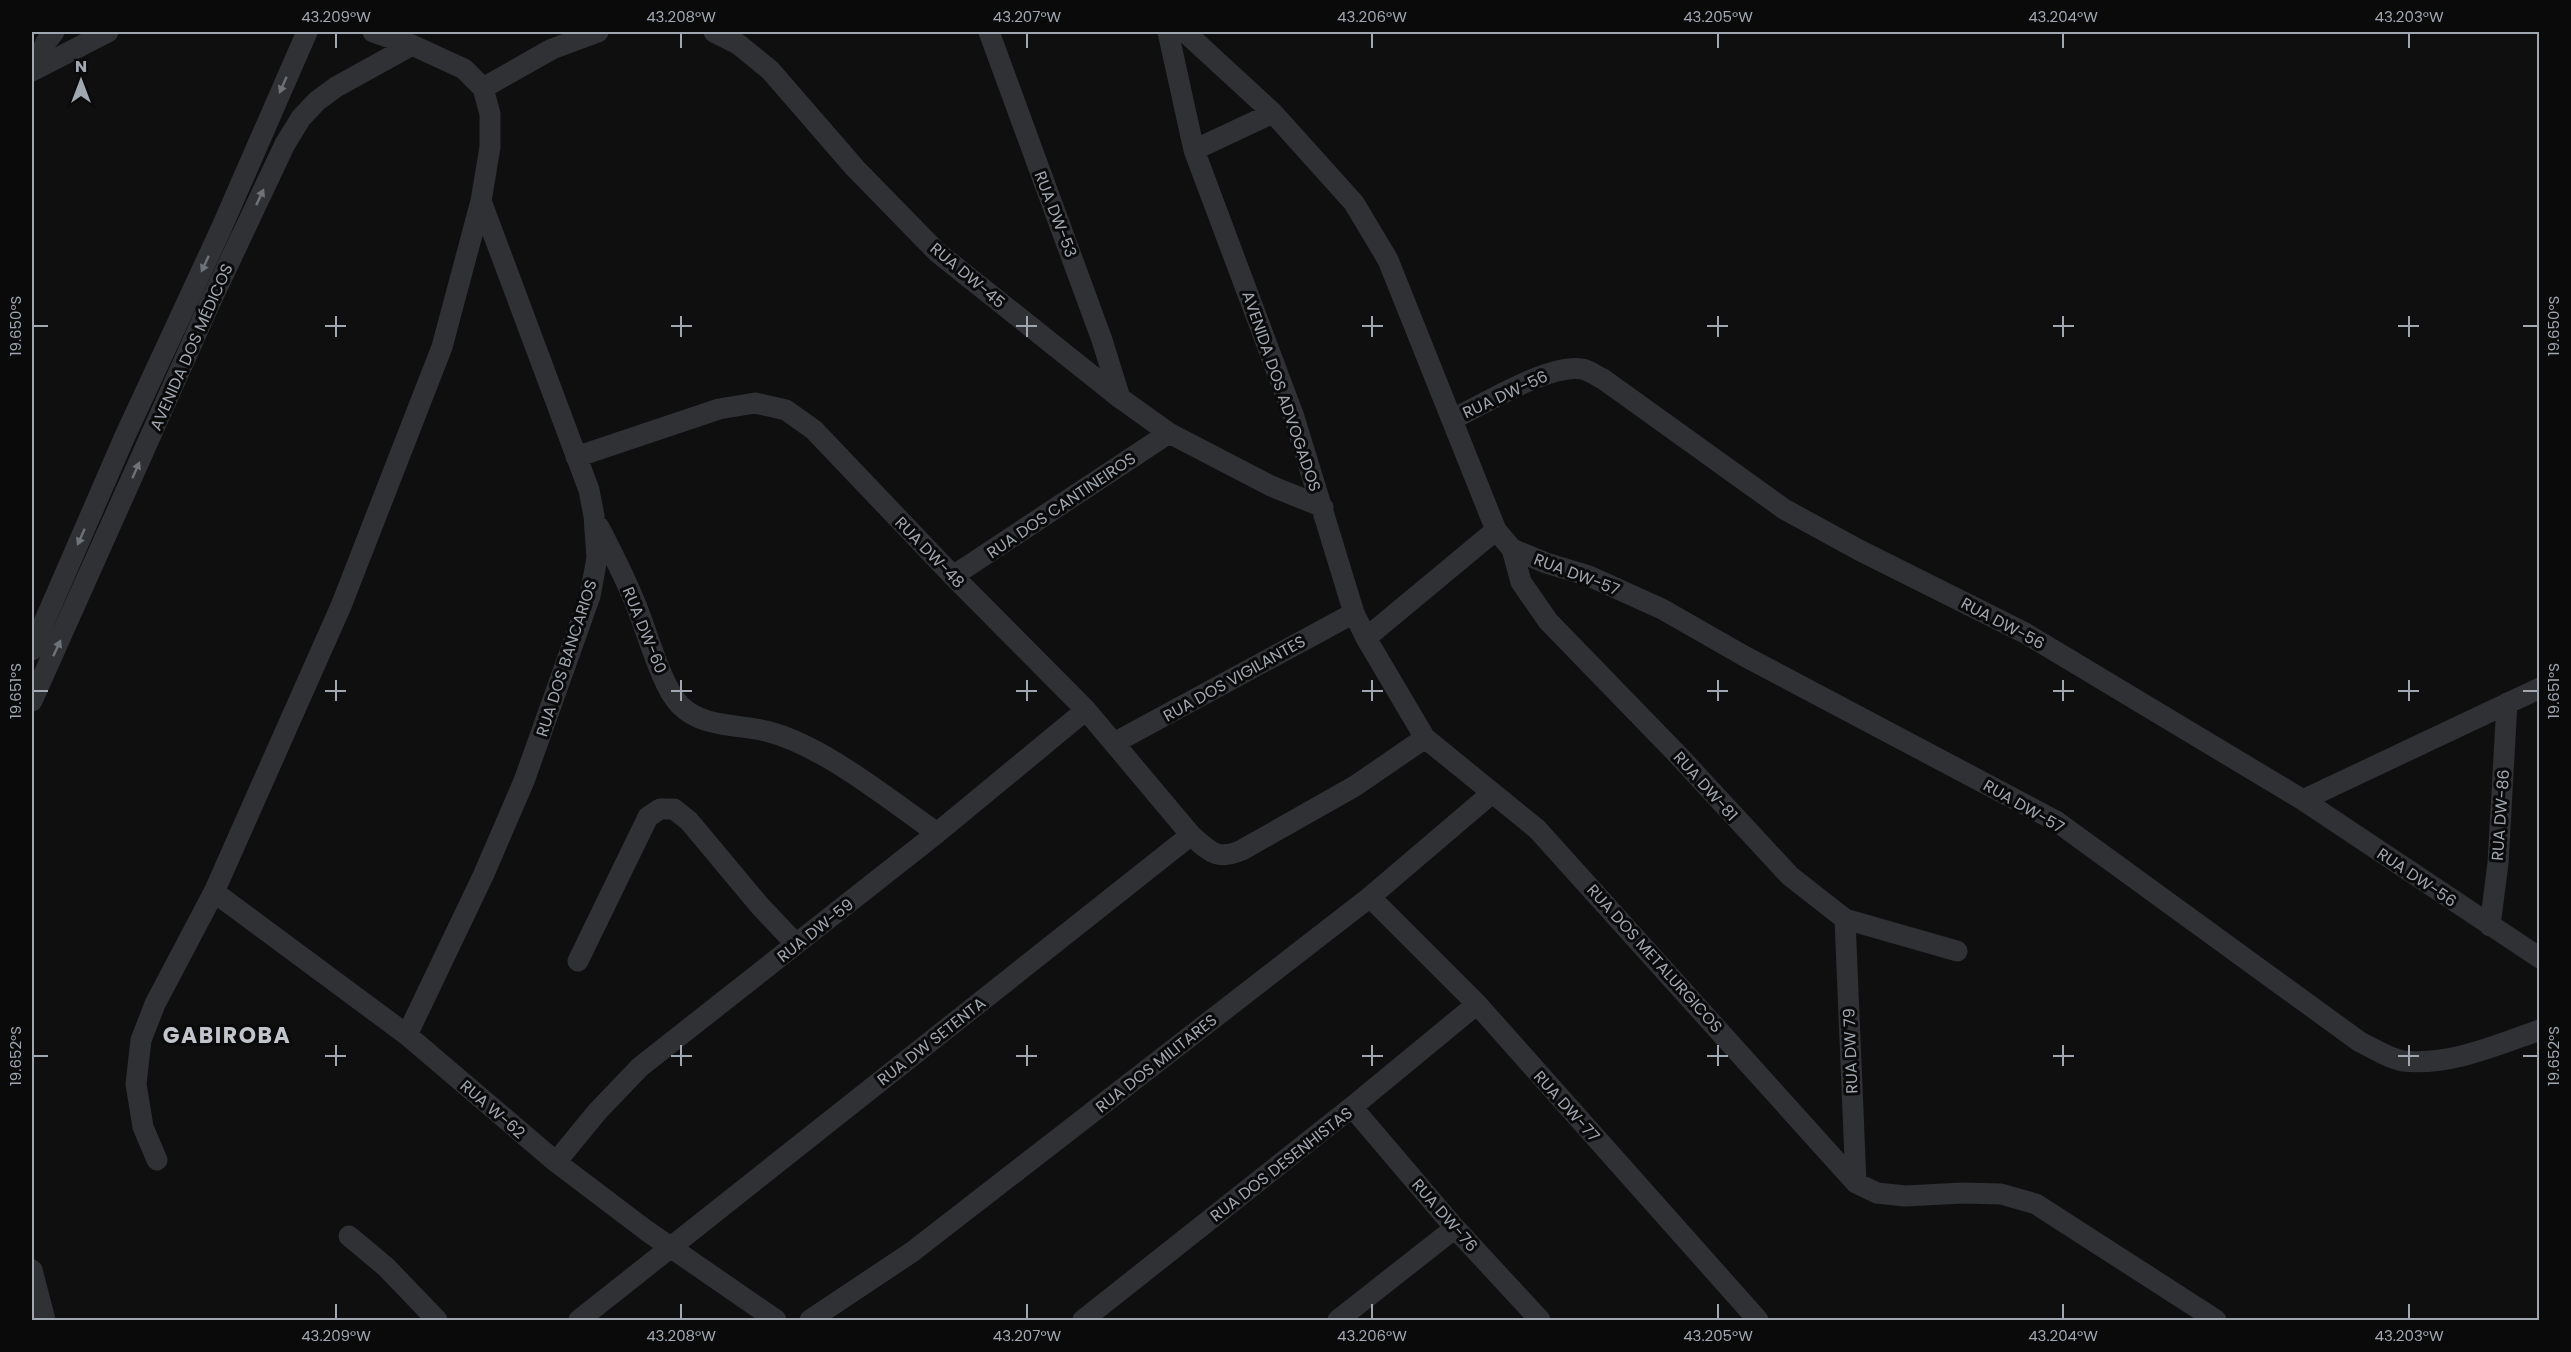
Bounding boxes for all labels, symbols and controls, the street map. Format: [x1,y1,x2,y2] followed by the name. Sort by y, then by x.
[301,6,371,27] text: 43.209°W
[646,6,716,27] text: 43.208°W
[993,6,1062,27] text: 43.207°W
[1337,6,1407,27] text: 43.206°W
[1683,6,1753,27] text: 43.205°W
[2028,6,2098,27] text: 43.204°W
[2374,6,2444,27] text: 43.203°W
[51,51,111,111] north arrow
[75,55,87,78] text: N
[278,76,288,94] one-way arrow
[1029,168,1083,261] street label: RUA DW-53
[255,188,264,205] one-way arrow
[925,237,1010,314] street label: RUA DW-45
[201,255,210,272] one-way arrow
[144,260,239,434] street label: AVENIDA DOS MÉDICOS
[1236,288,1327,495] street label: AVENIDA DOS ADVOGADOS
[5,296,26,356] text: 19.650°S
[2543,296,2564,356] text: 19.650°S
[1459,365,1552,424] street label: RUA DW-56
[982,447,1140,564] street label: RUA DOS CANTINEIROS
[132,461,141,479] one-way arrow
[890,511,970,593] street label: RUA DW-48
[77,528,86,545] one-way arrow
[1531,548,1623,601] street label: RUA DW-57
[530,577,603,740] street label: RUA DOS BANCARIOS
[617,583,672,677] street label: RUA DW-60
[1957,592,2049,655] street label: RUA DW-56
[1159,630,1310,727] street label: RUA DOS VIGILANTES
[52,640,61,657] one-way arrow
[5,663,26,719] text: 19.651°S
[2543,663,2564,719] text: 19.651°S
[1668,746,1743,826] street label: RUA DW-81
[2486,769,2515,862] street label: RUA DW-86
[1979,774,2069,839] street label: RUA DW-57
[2372,842,2461,913] street label: RUA DW-56
[1582,879,1728,1038] street label: RUA DOS METALURGICOS
[772,893,858,968] street label: RUA DW-59
[872,992,991,1091] street label: RUA DW SETENTA
[1838,1008,1863,1094] street label: RUA DW 79
[1091,1009,1222,1118] street label: RUA DOS MILITARES
[163,1020,291,1051] district label: GABIROBA
[5,1026,26,1086] text: 19.652°S
[2543,1026,2564,1086] text: 19.652°S
[1528,1066,1605,1147] street label: RUA DW-77
[455,1075,530,1144] street label: RUA W-62
[1205,1102,1357,1227] street label: RUA DOS DESENHISTAS
[1406,1174,1483,1257] street label: RUA DW-76
[301,1325,371,1346] text: 43.209°W
[646,1325,716,1346] text: 43.208°W
[993,1325,1062,1346] text: 43.207°W
[1337,1325,1407,1346] text: 43.206°W
[1683,1325,1753,1346] text: 43.205°W
[2028,1325,2098,1346] text: 43.204°W
[2374,1325,2444,1346] text: 43.203°W

